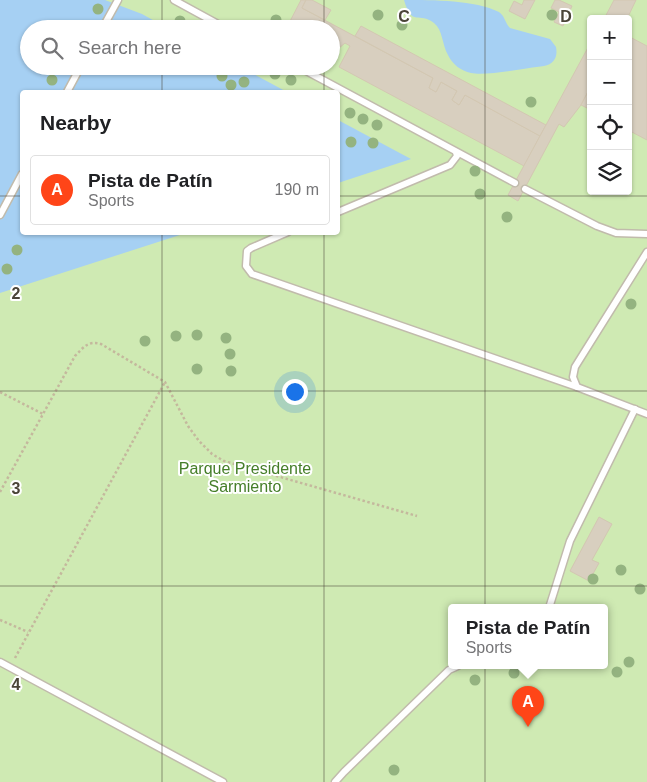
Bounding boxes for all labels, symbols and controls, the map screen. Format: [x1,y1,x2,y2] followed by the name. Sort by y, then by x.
[398,8,410,25] text: C
[560,8,572,25] text: D
[587,15,632,195] map controls
[587,15,632,60] button: +
[20,20,340,75] search box
[38,34,66,62] icon: search
[78,37,182,58] text: Search here
[587,60,632,105] button: −
[587,105,632,150] button: locate
[40,111,111,134] text: Nearby
[587,150,632,195] button: layers
[88,170,213,191] text: Pista de Patín
[51,181,63,198] text: A
[275,181,319,198] text: 190 m
[88,192,134,209] text: Sports
[12,285,21,302] text: 2
[282,379,308,405] your location
[179,460,311,495] park label: Parque Presidente Sarmiento
[12,480,21,497] text: 3
[448,604,608,669] popup
[466,617,590,638] text: Pista de Patín
[466,639,512,656] text: Sports
[12,676,21,693] text: 4
[512,686,544,727] pin: A

